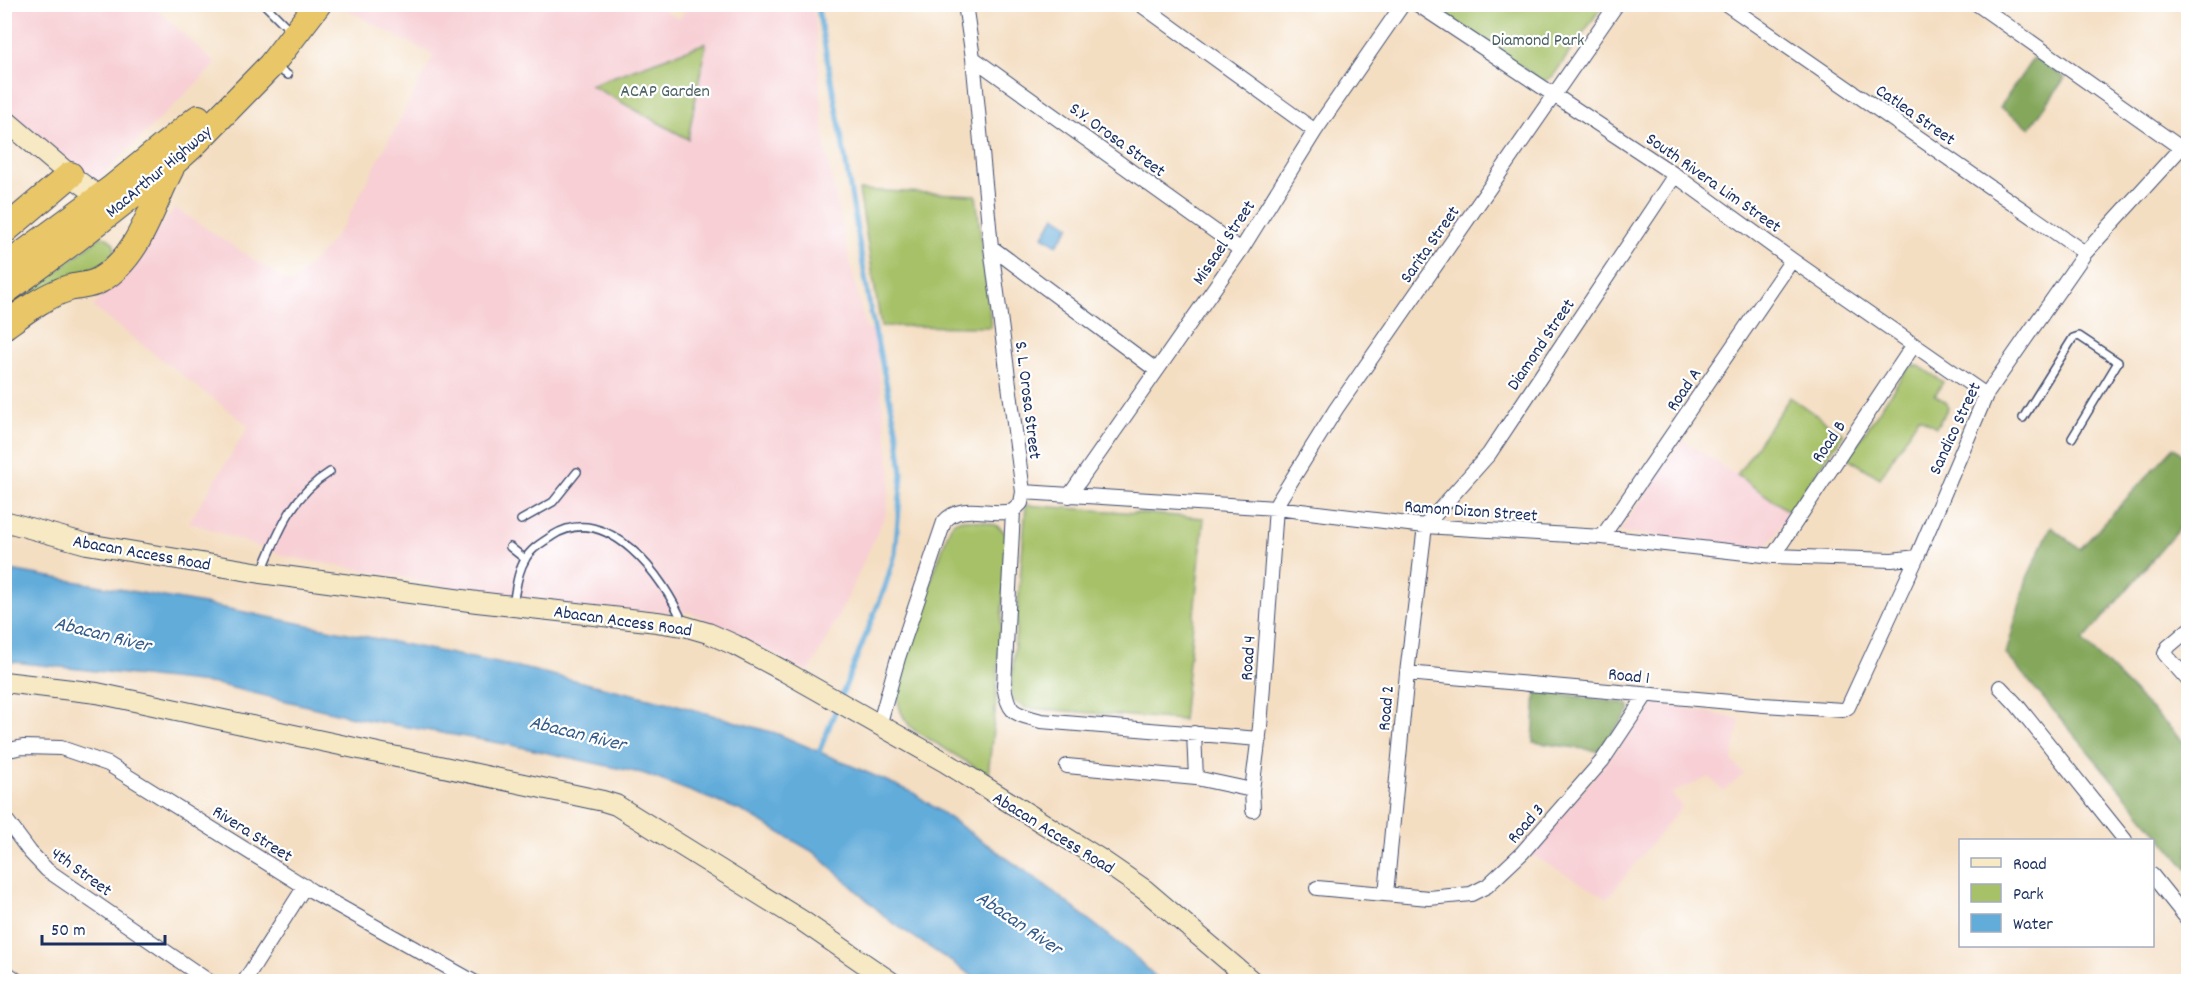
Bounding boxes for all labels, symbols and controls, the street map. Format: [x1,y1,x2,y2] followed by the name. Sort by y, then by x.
[1492,29,1584,54] park label: Diamond Park
[1870,79,1960,153] street label: Catlea Street
[620,80,710,105] park label: ACAP Garden
[1063,98,1170,185] street label: S.Y. Orosa Street
[101,120,219,225] street label: MacArthur Highway
[1640,128,1786,240] street label: South Rivera Lim Street
[1187,196,1263,291] street label: Missael Street
[1395,201,1467,289] street label: Sarita Street
[1502,294,1582,396] street label: Diamond Street
[1007,340,1046,461] street label: S. L. Orosa Street
[1661,364,1709,417] street label: Road A
[1924,378,1989,479] street label: Sandico Street
[1807,416,1853,469] street label: Road B
[1403,495,1539,530] street label: Ramon Dizon Street
[71,530,212,579] street label: Abacan Access Road
[552,600,693,645] street label: Abacan Access Road
[51,610,156,662] water label: Abacan River
[1235,635,1264,682] street label: Road 4
[1607,663,1651,692] street label: Road 1
[1373,684,1402,732] street label: Road 2
[526,709,631,761] water label: Abacan River
[987,787,1118,882] street label: Abacan Access Road
[1502,799,1551,850] street label: Road 3
[207,801,297,870] street label: Rivera Street
[1959,839,2154,947] legend
[45,842,117,904] street label: 4th Street
[2013,853,2047,878] text: Road
[2013,883,2044,908] text: Park
[970,885,1069,965] water label: Abacan River
[42,908,165,946] scale bar
[2013,913,2053,938] text: Water
[51,919,86,944] text: 50 m

